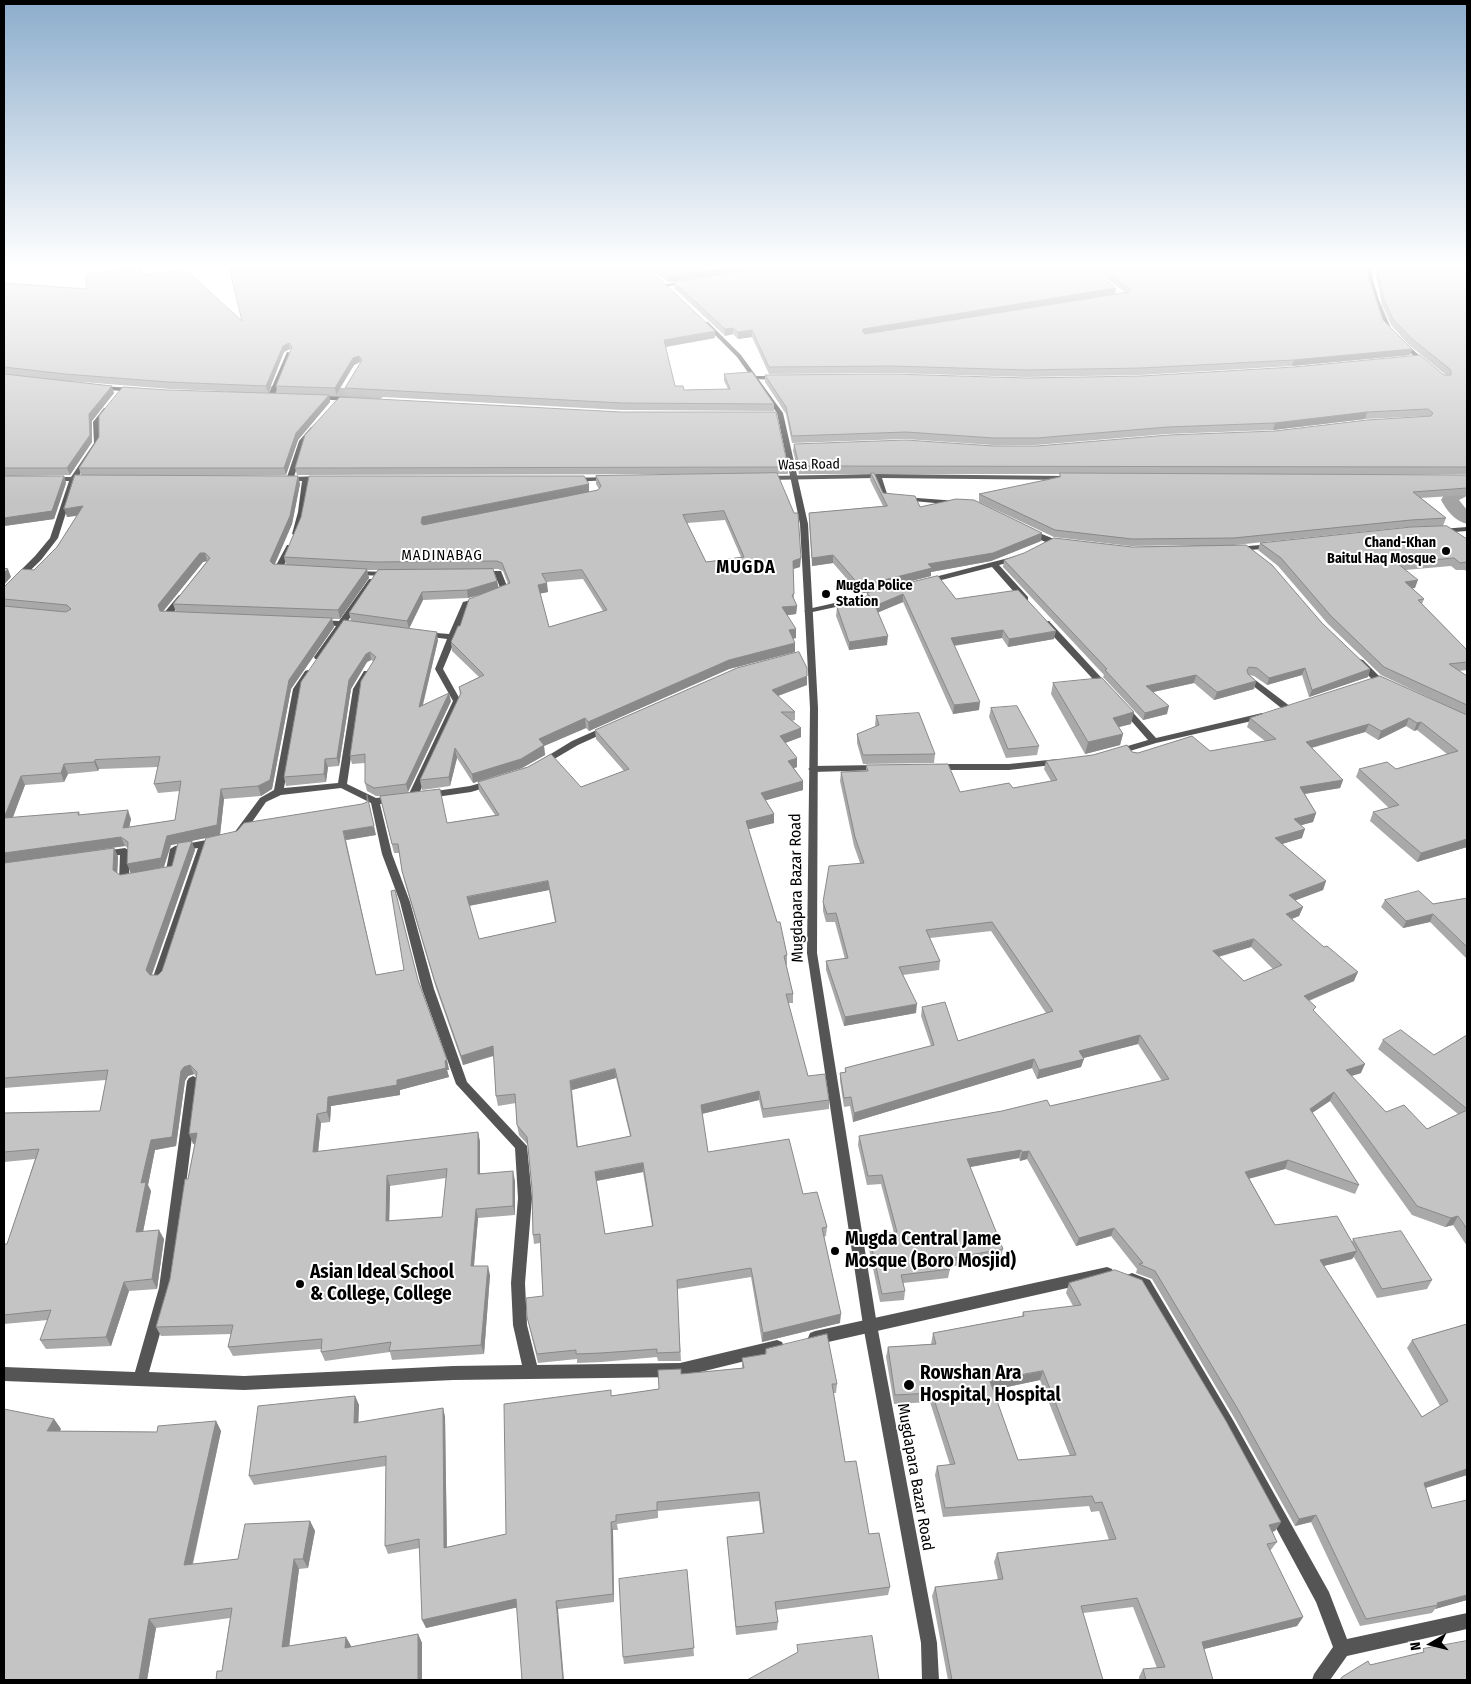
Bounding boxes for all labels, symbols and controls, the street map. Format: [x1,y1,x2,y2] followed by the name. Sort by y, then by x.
[778,456,840,474] street label: Wasa Road
[1327,535,1436,568] place label: Chand-Khan Baitul Haq Mosque
[1440,545,1452,557] marker: Chand-Khan Baitul Haq Mosque
[400,547,484,565] district label: MADINABAG
[716,557,776,579] district label: MUGDA
[836,578,913,610] place label: Mugda Police Station
[820,588,832,600] marker: Mugda Police Station
[786,813,808,963] street label: Mugdapara Bazar Road
[845,1229,1016,1273] place label: Mugda Central Jame Mosque (Boro Mosjid)
[829,1245,841,1257] marker: Mugda Central Jame Mosque (Boro Mosjid)
[310,1262,454,1306] place label: Asian Ideal School & College, College
[294,1278,306,1290] marker: Asian Ideal School & College, College
[920,1363,1061,1407] place label: Rowshan Ara Hospital, Hospital
[902,1378,916,1392] marker: Rowshan Ara Hospital, Hospital
[893,1402,937,1552] street label: Mugdapara Bazar Road
[1406,1619,1456,1669] north arrow
[1407,1641,1425,1652] text: N

